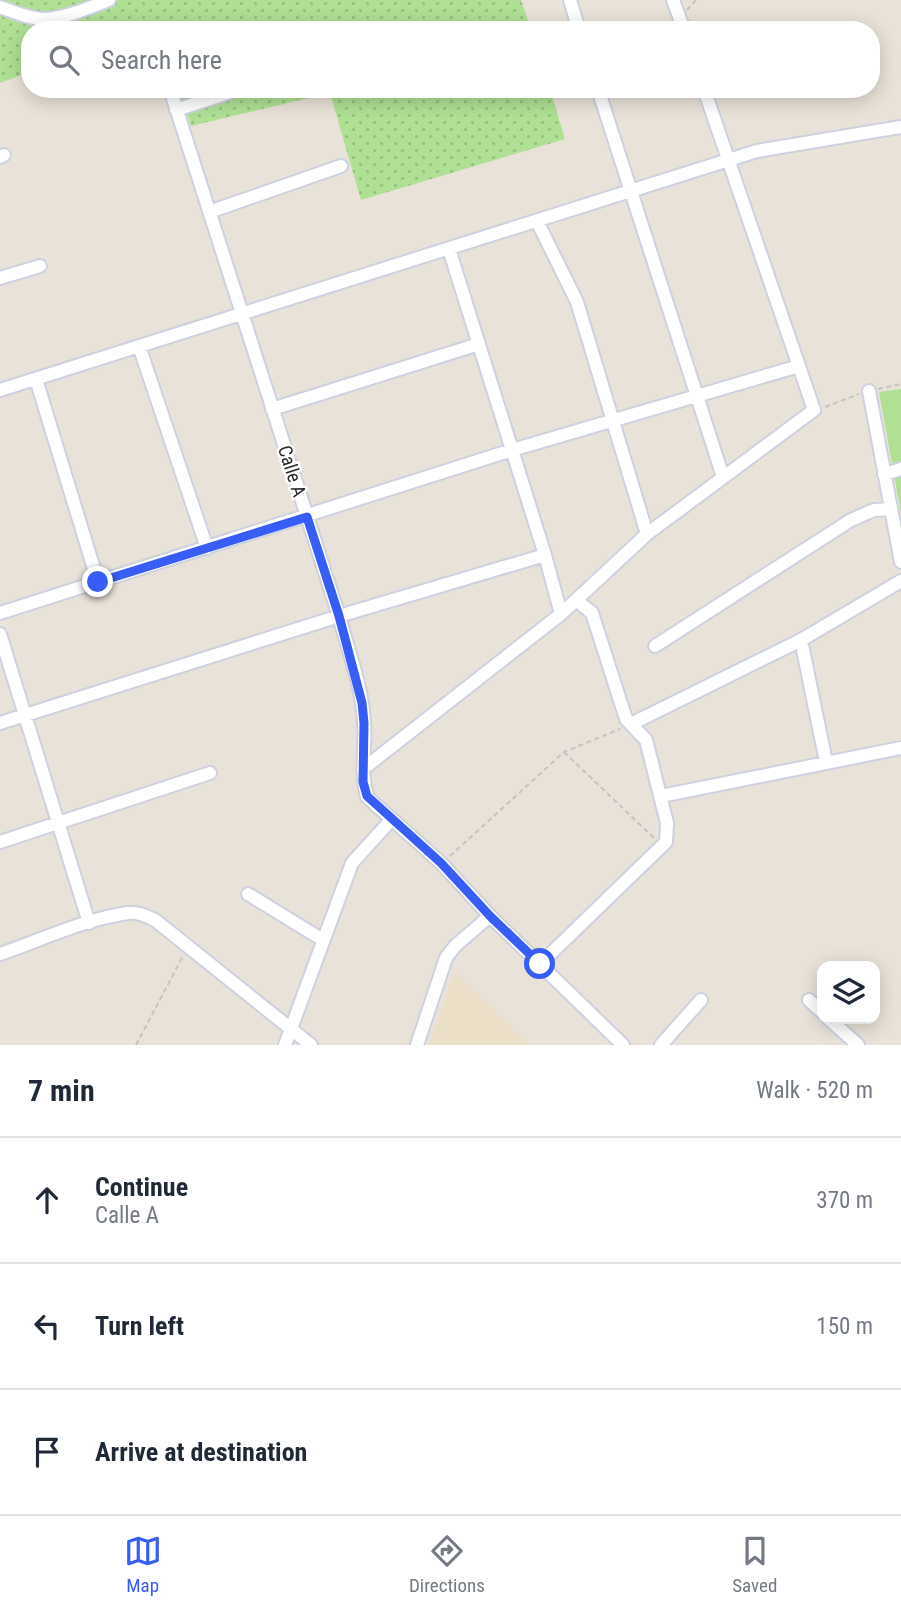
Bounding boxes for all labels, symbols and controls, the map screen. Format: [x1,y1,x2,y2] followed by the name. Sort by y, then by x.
[21,21,880,98] search box
[45,41,83,79] icon: search
[101,45,222,75] text: Search here
[273,442,311,500] street label: Calle A
[82,566,113,597] route end
[524,948,555,979] route start
[817,961,880,1024] map controls
[817,961,880,1024] button: layers
[28,1073,95,1108] text: 7 min
[756,1077,873,1104] text: Walk · 520 m
[95,1172,188,1202] text: Continue
[28,1181,66,1219] icon: ahead
[816,1187,873,1214] text: 370 m
[95,1202,159,1229] text: Calle A
[28,1307,66,1345] icon: left
[95,1311,184,1341] text: Turn left
[816,1313,873,1340] text: 150 m
[28,1433,66,1471] icon: arrive
[95,1437,307,1467] text: Arrive at destination
[124,1532,162,1597] tab: Map
[409,1532,485,1597] tab: Directions
[732,1532,777,1597] tab: Saved

